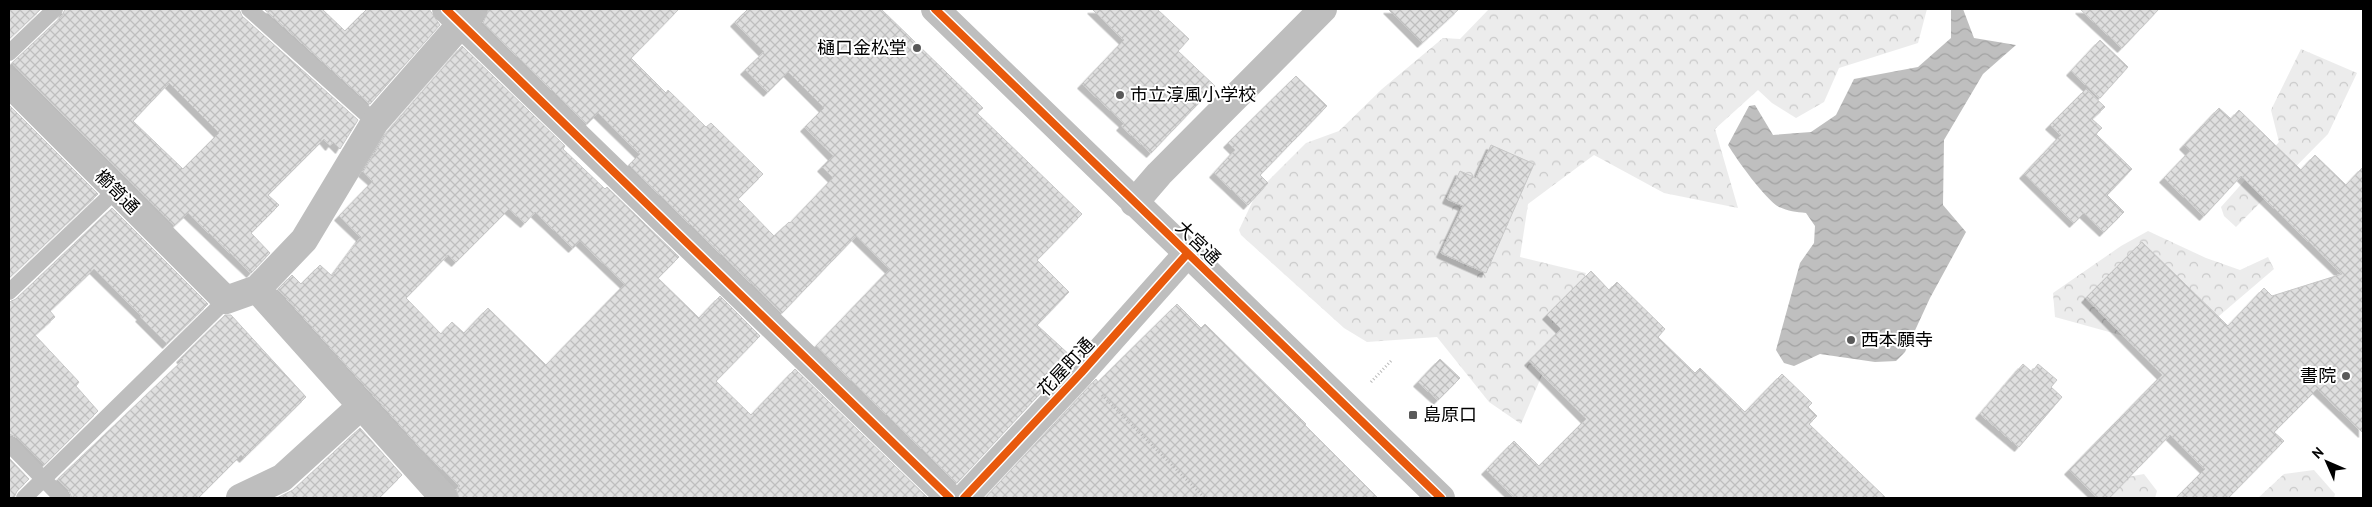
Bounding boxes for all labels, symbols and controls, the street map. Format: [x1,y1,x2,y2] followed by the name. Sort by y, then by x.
[817,36,907,59] place label: 樋口金松堂
[911,42,923,54] marker: 樋口金松堂
[1130,83,1256,106] place label: 市立淳風小学校
[1114,89,1126,101] marker: 市立淳風小学校
[90,164,145,219] street label: 櫛笥通
[1171,216,1226,270] street label: 大宮通
[1861,328,1933,351] place label: 西本願寺
[1033,332,1099,401] street label: 花屋町通
[1845,334,1857,346] marker: 西本願寺
[2300,364,2336,387] place label: 書院
[2340,370,2352,382] marker: 書院
[1423,403,1477,426] place label: 島原口
[1407,409,1419,421] marker: 島原口
[2302,437,2352,487] north arrow
[2308,443,2327,462] text: N

